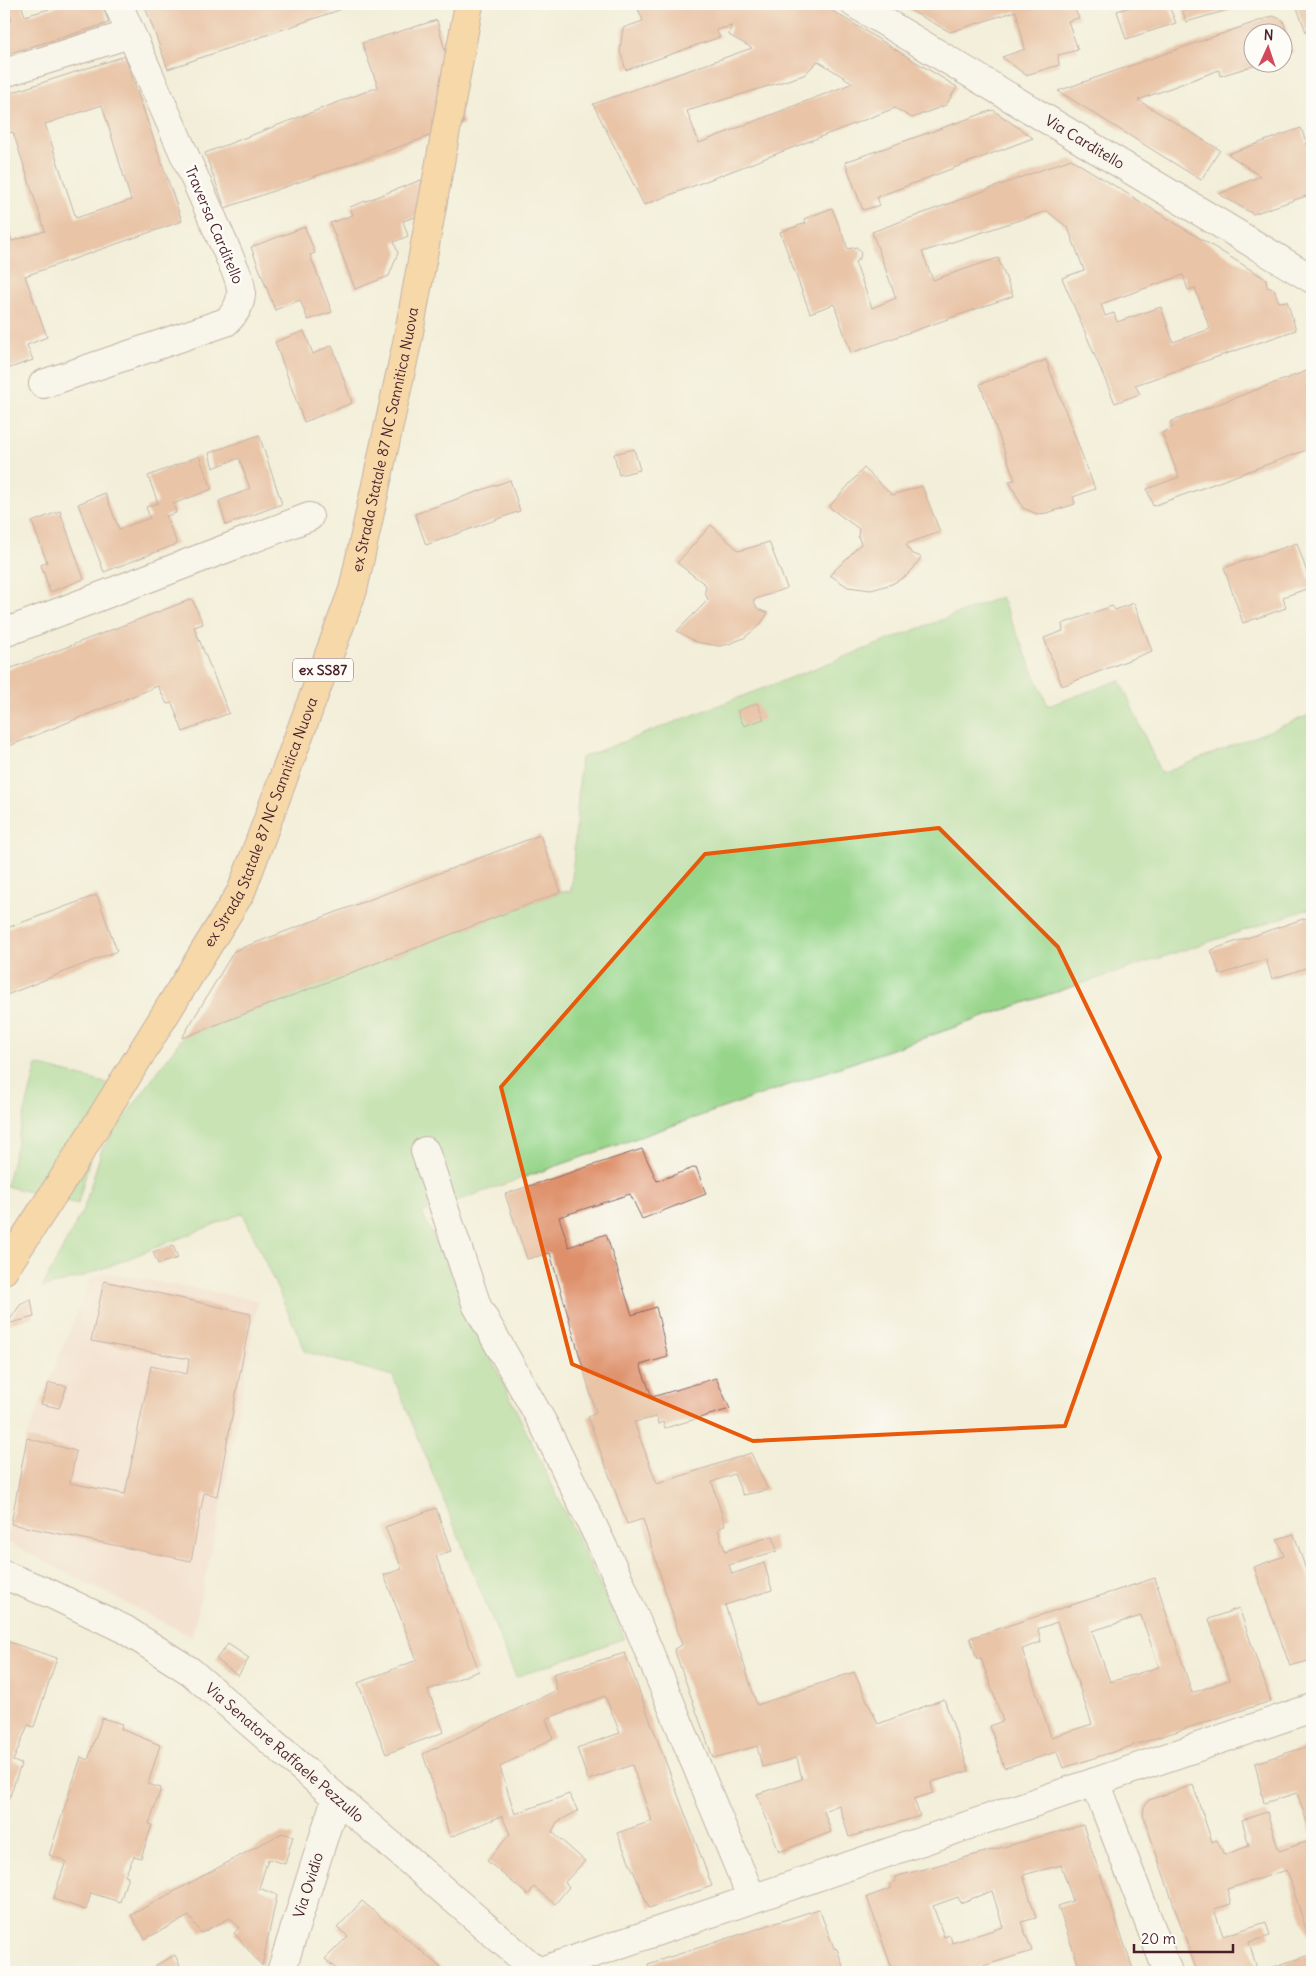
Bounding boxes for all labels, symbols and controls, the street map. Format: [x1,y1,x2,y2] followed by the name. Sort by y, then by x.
[1244,22,1294,72] north arrow
[1263,26,1274,44] text: N
[1042,111,1128,173] street label: Via Carditello
[181,163,248,287] street label: Traversa Carditello
[347,305,422,574] street label: ex Strada Statale 87 NC Sannitica Nuova
[293,658,353,682] road number: ex SS87
[199,694,322,951] street label: ex Strada Statale 87 NC Sannitica Nuova
[202,1679,368,1826] street label: Via Senatore Raffaele Pezzullo
[289,1850,327,1920] street label: Via Ovidio
[1134,1921,1232,1953] scale bar
[1141,1929,1176,1948] text: 20 m

